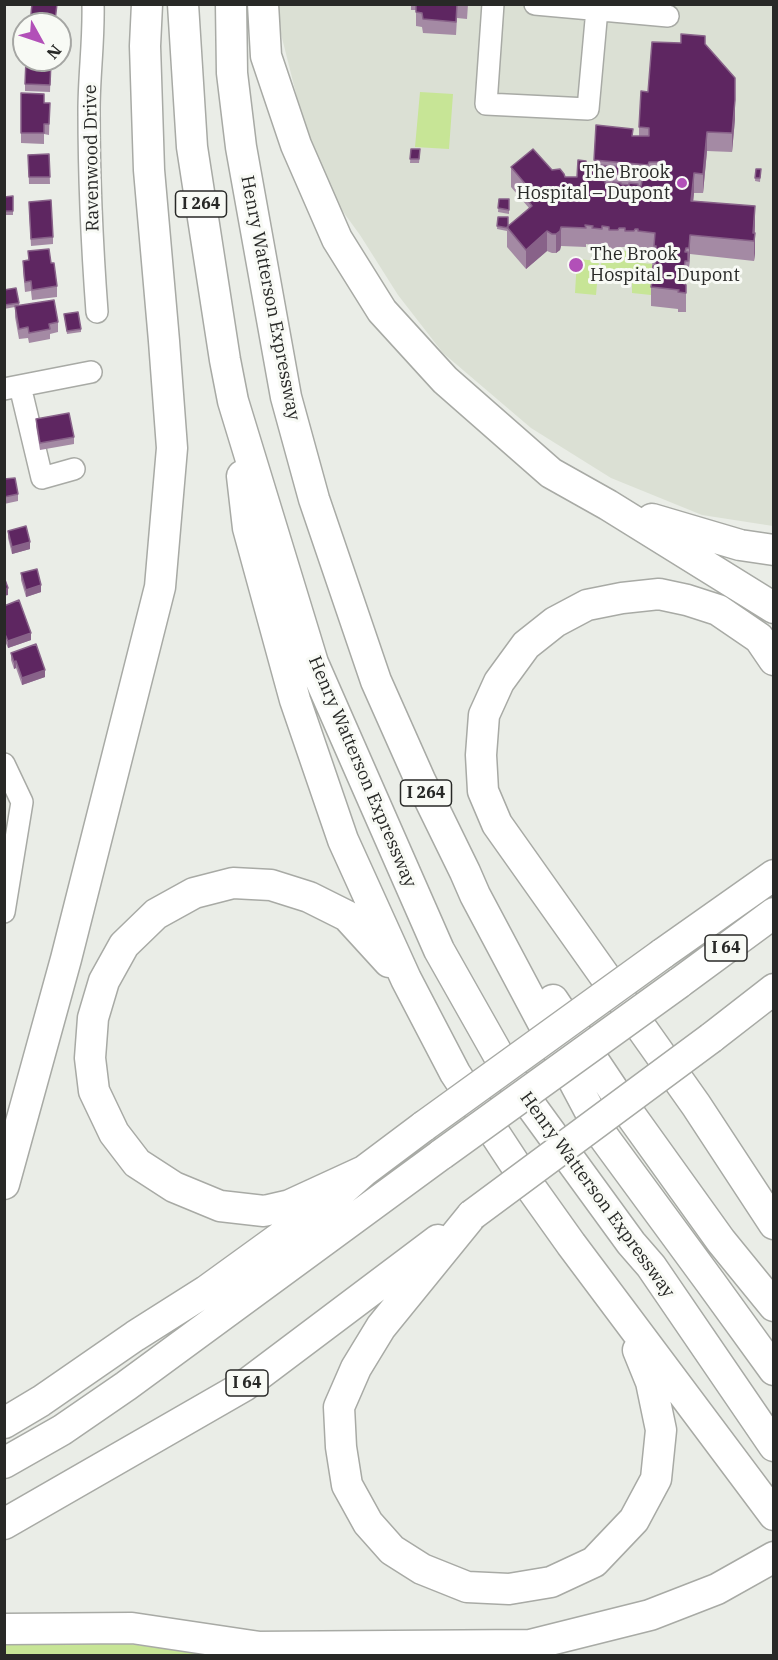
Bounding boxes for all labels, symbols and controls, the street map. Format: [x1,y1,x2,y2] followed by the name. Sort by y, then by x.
[12,12,72,72] north arrow
[43,41,66,64] text: N
[80,84,104,232] street label: Ravenwood Drive
[517,162,670,204] place label: The Brook Hospital – Dupont
[236,174,304,422] street label: Henry Watterson Expressway
[675,176,689,190] marker: The Brook Hospital – Dupont
[176,191,226,217] road number: I 264
[590,244,740,286] place label: The Brook Hospital - Dupont
[567,256,585,274] marker: The Brook Hospital - Dupont
[303,653,421,891] street label: Henry Watterson Expressway
[400,780,452,806] road number: I 264
[705,935,747,961] road number: I 64
[515,1088,679,1302] street label: Henry Watterson Expressway
[226,1370,268,1396] road number: I 64

